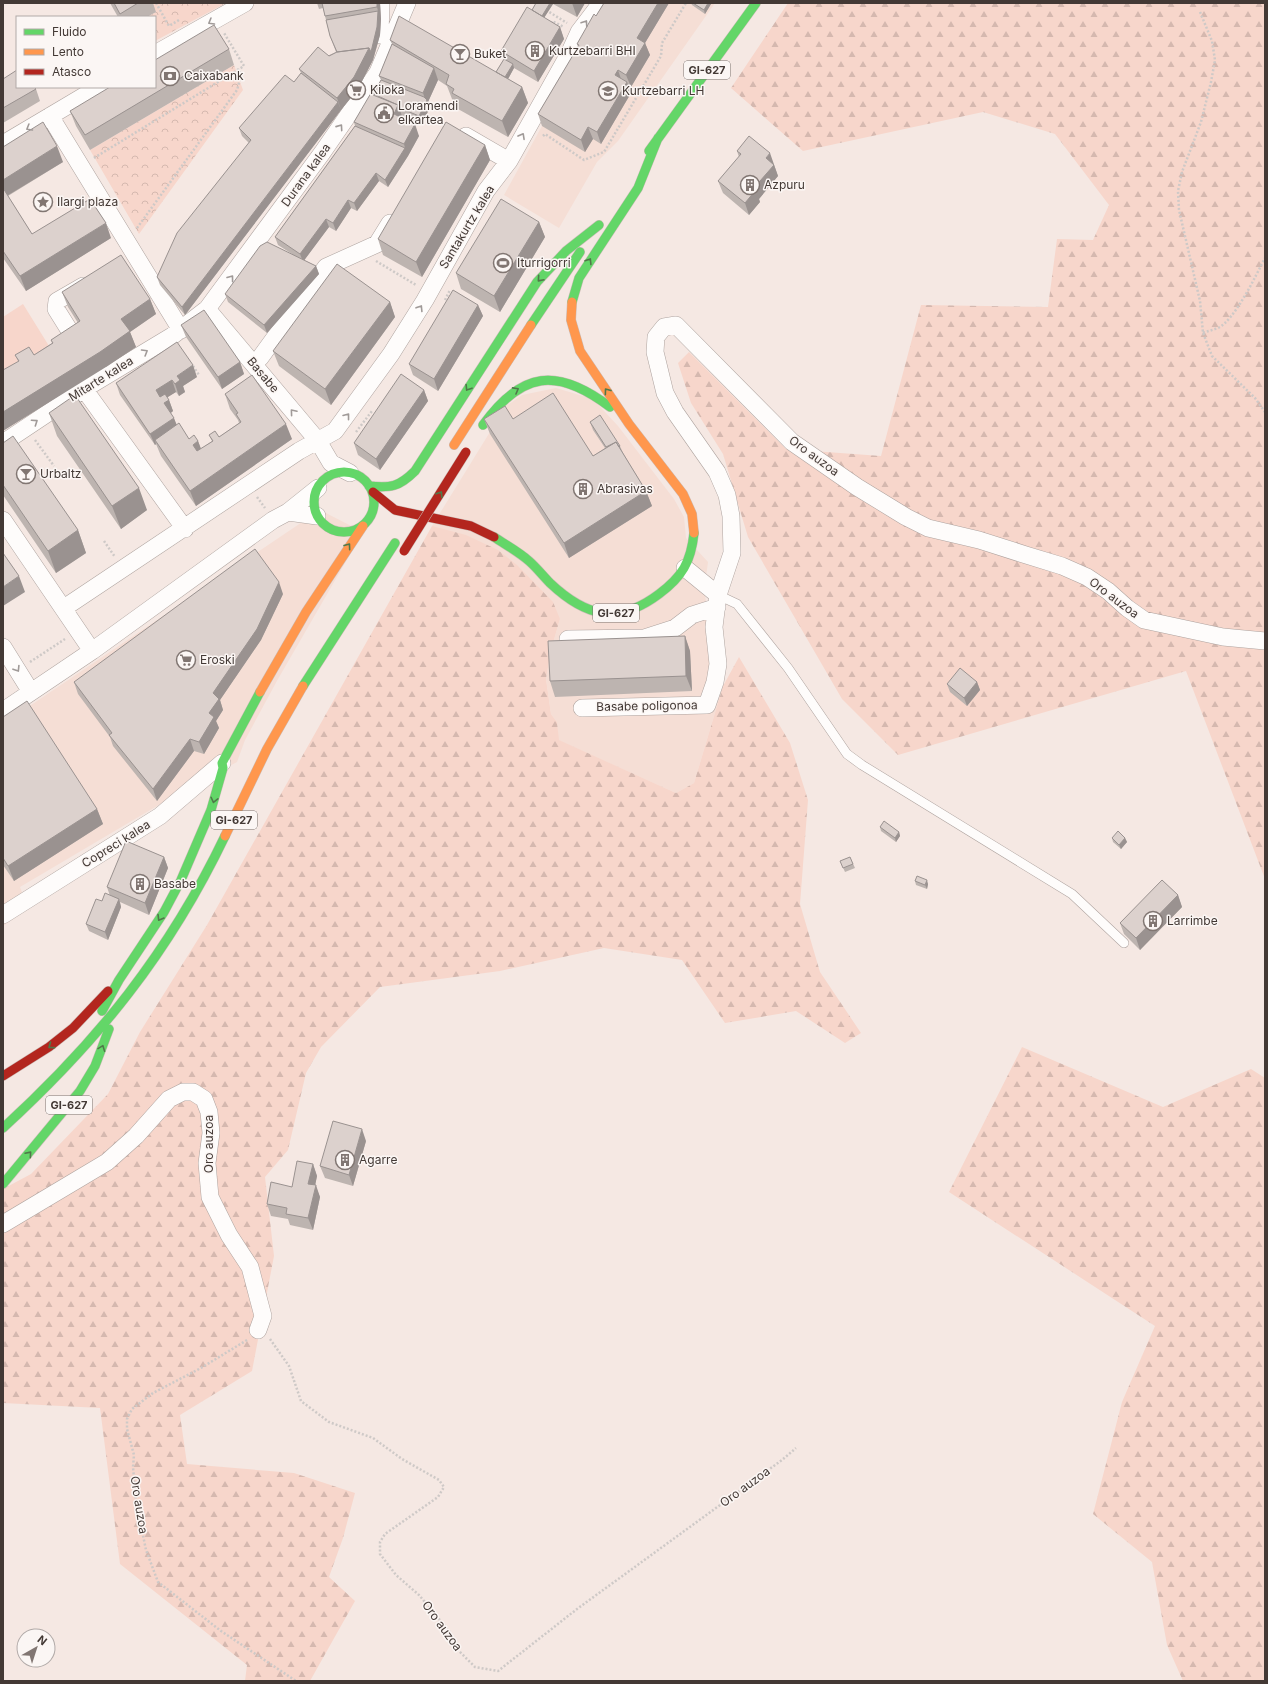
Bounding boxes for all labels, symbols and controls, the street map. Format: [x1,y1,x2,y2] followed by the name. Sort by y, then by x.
[16,16,156,88] legend
[207,18,215,25] one-way arrow
[580,20,588,27] one-way arrow
[52,24,87,39] text: Fluido
[524,40,546,62] building icon: Kurtzebarri BHI
[449,43,471,65] bar icon: Buket
[549,43,636,58] place label: Kurtzebarri BHI
[52,44,84,59] text: Lento
[474,46,506,61] place label: Buket
[684,61,730,79] road number: GI-627
[52,64,91,79] text: Atasco
[159,65,181,87] bank icon: Caixabank
[184,68,244,83] place label: Caixabank
[345,79,367,101] supermarket icon: Kiloka
[597,80,619,102] school or university icon: Kurtzebarri LH
[370,82,405,97] place label: Kiloka
[622,83,704,98] place label: Kurtzebarri LH
[398,98,458,127] place label: Loramendi elkartea
[373,102,395,124] public building icon: Loramendi elkartea
[26,123,33,131] one-way arrow
[335,124,343,131] one-way arrow
[517,133,524,140] one-way arrow
[278,140,333,209] street label: Durana kalea
[739,174,761,196] building icon: Azpuru
[764,177,805,192] place label: Azpuru
[436,182,497,271] street label: Santakurtz kalea
[32,191,54,213] place icon: Ilargi plaza
[57,194,118,209] place label: Ilargi plaza
[492,252,514,274] sports icon: Iturrigorri
[517,255,571,270] place label: Iturrigorri
[585,258,592,265] one-way arrow
[226,275,233,282] one-way arrow
[537,275,544,282] one-way arrow
[415,305,422,312] one-way arrow
[141,349,148,357] one-way arrow
[66,353,136,404] street label: Mitarte kalea
[244,354,283,396] street label: Basabe
[465,384,473,391] one-way arrow
[512,387,519,395] one-way arrow
[605,389,612,396] one-way arrow
[291,409,298,416] one-way arrow
[342,413,349,420] one-way arrow
[31,420,38,427] one-way arrow
[786,432,842,479] street label: Oro auzoa
[15,463,37,485] bar icon: Urbaltz
[40,466,81,481] place label: Urbaltz
[572,478,594,500] building icon: Abrasivas
[597,481,653,496] place label: Abrasivas
[435,491,442,498] one-way arrow
[343,543,351,550] one-way arrow
[1086,574,1142,621] street label: Oro auzoa
[593,604,639,622] road number: GI-627
[175,649,197,671] supermarket icon: Eroski
[200,652,235,667] place label: Eroski
[13,665,20,672] one-way arrow
[596,697,698,714] street label: Basabe poligonoa
[210,797,218,803] one-way arrow
[211,811,257,829] road number: GI-627
[79,817,153,871] street label: Copreci kalea
[129,873,151,895] building icon: Basabe
[154,876,196,891] place label: Basabe
[1142,910,1164,932] building icon: Larrimbe
[1167,913,1218,928] place label: Larrimbe
[158,914,165,921] one-way arrow
[48,1041,55,1048] one-way arrow
[97,1044,105,1051] one-way arrow
[46,1096,92,1114] road number: GI-627
[201,1115,216,1173] street label: Oro auzoa
[334,1149,356,1171] building icon: Agarre
[24,1152,31,1159] one-way arrow
[359,1152,397,1167] place label: Agarre
[717,1463,773,1510] street label: Oro auzoa
[128,1475,151,1535] street label: Oro auzoa
[419,1598,466,1654] street label: Oro auzoa
[16,1628,56,1668] north arrow
[35,1632,50,1648] text: N

